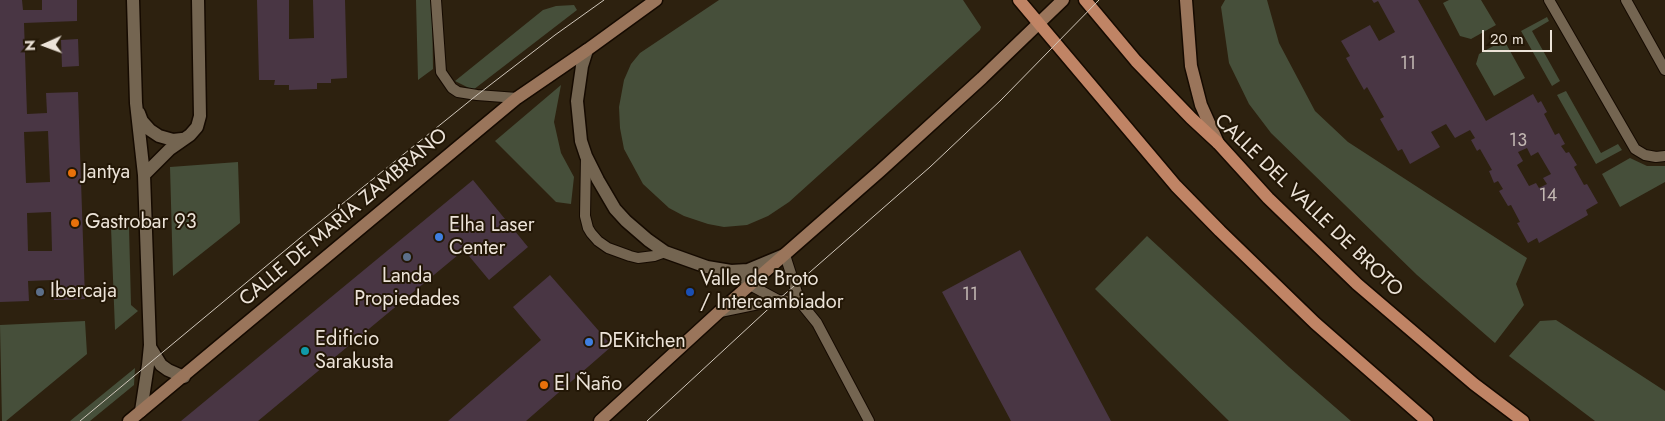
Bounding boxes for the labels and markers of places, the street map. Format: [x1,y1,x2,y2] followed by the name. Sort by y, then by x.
[82,161,130,185] place label: Jantya
[66,167,78,179] marker: Jantya
[85,211,197,235] place label: Gastrobar 93
[449,214,535,261] place label: Elha Laser Center
[69,217,81,229] marker: Gastrobar 93
[433,231,445,243] marker: Elha Laser Center
[401,251,413,263] marker: Landa Propiedades
[354,265,460,312] place label: Landa Propiedades
[700,268,844,315] place label: Valle de Broto / Intercambiador
[50,280,117,304] place label: Ibercaja
[34,286,46,298] marker: Ibercaja
[684,286,696,298] marker: Valle de Broto / Intercambiador
[315,328,394,375] place label: Edificio Sarakusta
[599,330,686,354] place label: DEKitchen
[583,336,595,348] marker: DEKitchen
[299,345,311,357] marker: Edificio Sarakusta
[554,373,622,397] place label: El Ñaño
[538,379,550,391] marker: El Ñaño

